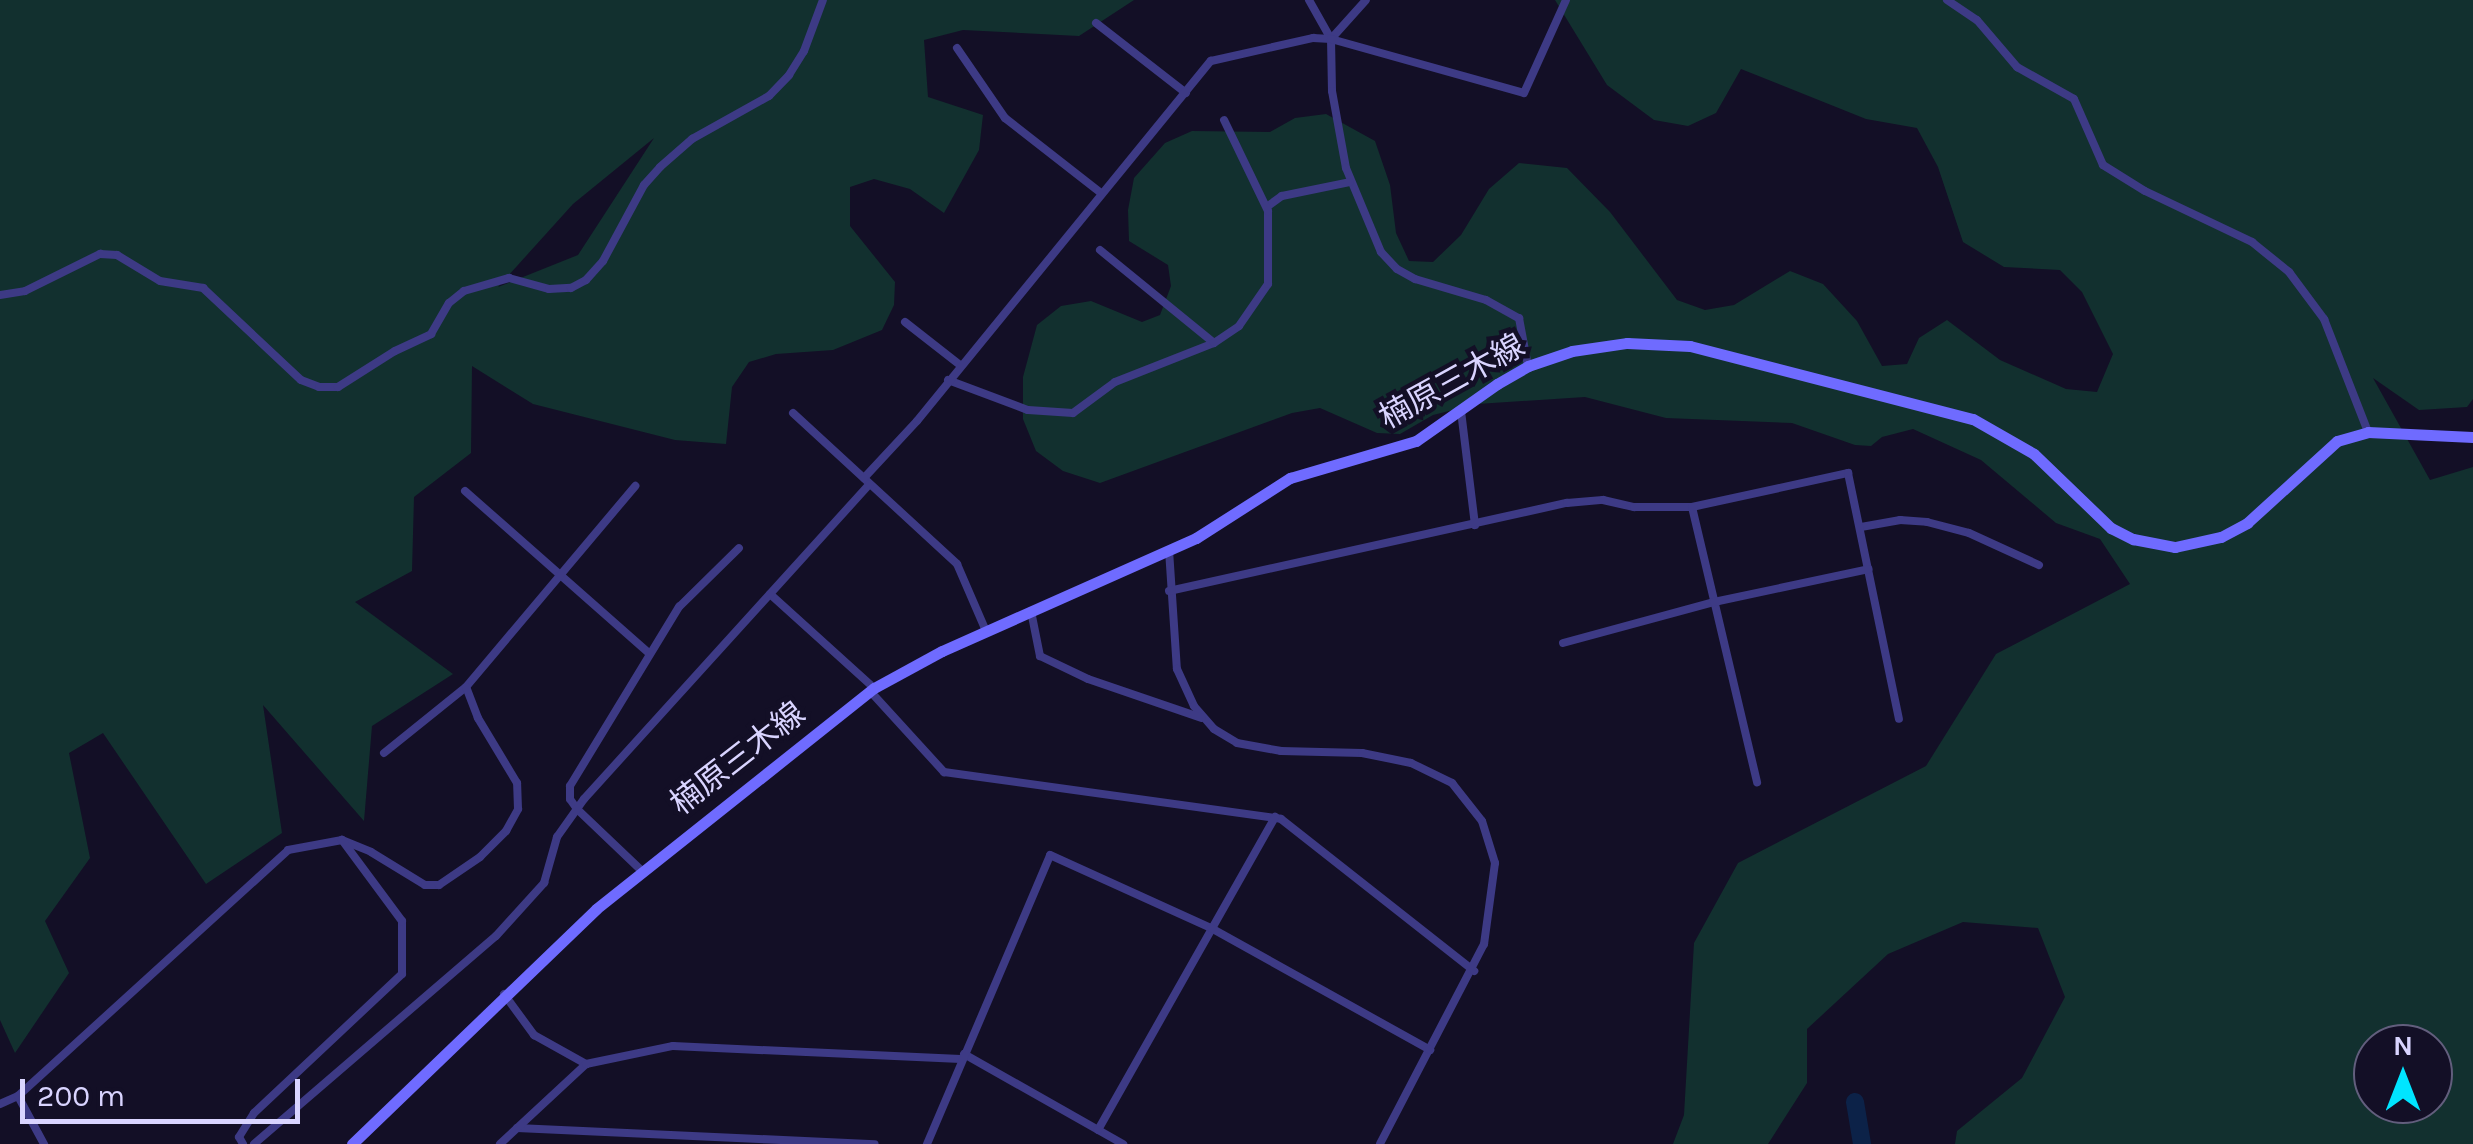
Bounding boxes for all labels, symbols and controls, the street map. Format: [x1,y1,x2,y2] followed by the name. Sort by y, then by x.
[1373,326,1531,438] street label: 楠原三木線
[663,695,813,823] street label: 楠原三木線
[2353,1024,2453,1124] north arrow
[2393,1029,2413,1062] text: N
[25,1059,305,1121] scale bar
[37,1078,125,1114] text: 200 m

